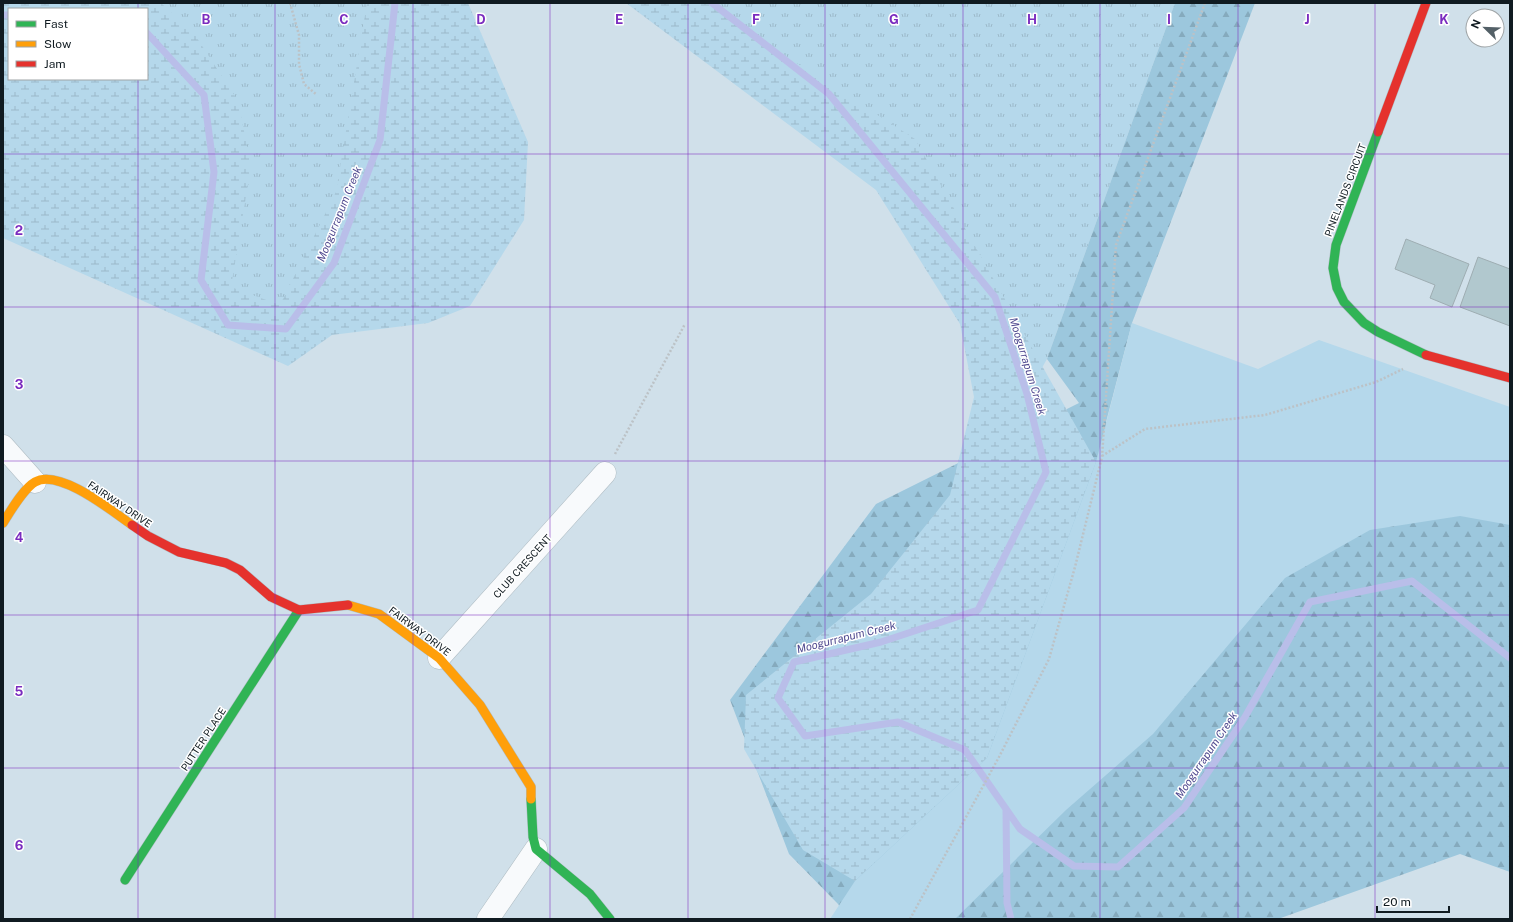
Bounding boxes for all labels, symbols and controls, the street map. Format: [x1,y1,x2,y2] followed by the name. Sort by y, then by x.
[8,8,148,80] legend
[1465,8,1505,48] north arrow
[202,12,211,27] text: B
[339,12,349,27] text: C
[476,12,486,27] text: D
[615,12,623,27] text: E
[752,12,760,27] text: F
[889,12,899,27] text: G
[1027,12,1037,27] text: H
[1167,12,1171,27] text: I
[1304,12,1310,27] text: J
[1439,12,1449,27] text: K
[44,17,69,31] text: Fast
[1469,18,1483,30] text: N
[44,37,72,51] text: Slow
[44,57,66,71] text: Jam
[1322,142,1368,238] street label: PINELANDS CIRCUIT
[314,165,364,263] water label: Moogurrapum Creek
[15,223,23,238] text: 2
[1007,316,1049,416] water label: Moogurrapum Creek
[15,377,24,392] text: 3
[86,478,154,530] street label: FAIRWAY DRIVE
[15,530,24,545] text: 4
[490,532,554,600] street label: CLUB CRESCENT
[387,604,453,658] street label: FAIRWAY DRIVE
[795,619,897,655] water label: Moogurrapum Creek
[15,684,24,699] text: 5
[178,705,228,773] street label: PUTTER PLACE
[1173,710,1239,800] water label: Moogurrapum Creek
[15,838,24,853] text: 6
[1377,888,1449,914] scale bar
[1383,895,1411,909] text: 20 m

